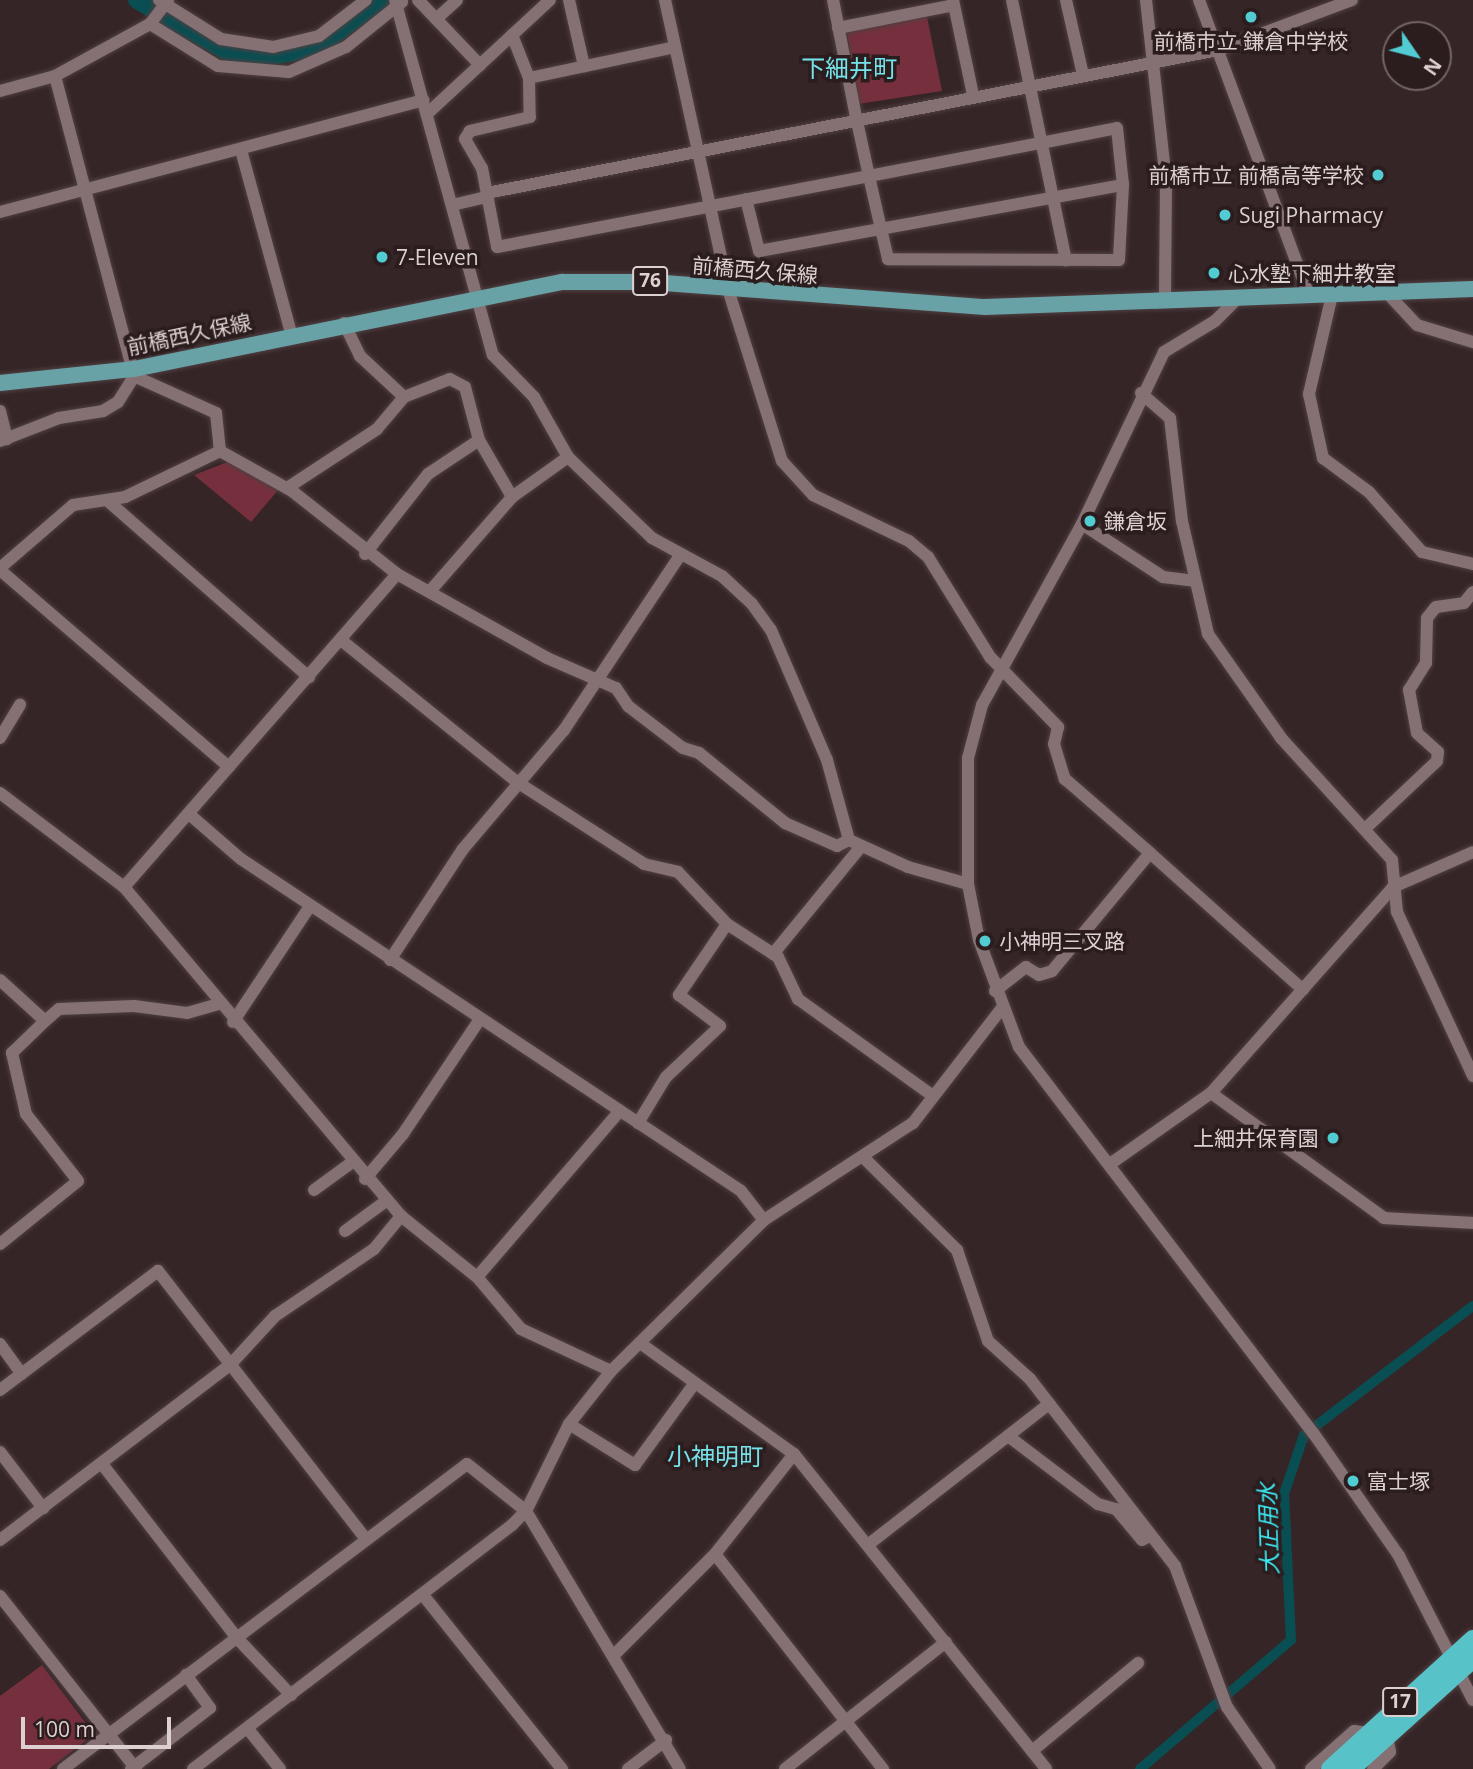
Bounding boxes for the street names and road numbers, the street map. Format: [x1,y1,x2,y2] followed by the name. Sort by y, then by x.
[691,252,819,288] street label: 前橋西久保線
[631,266,669,296] road number: 76
[125,309,253,359] street label: 前橋西久保線
[1381,1686,1419,1718] road number: 17

